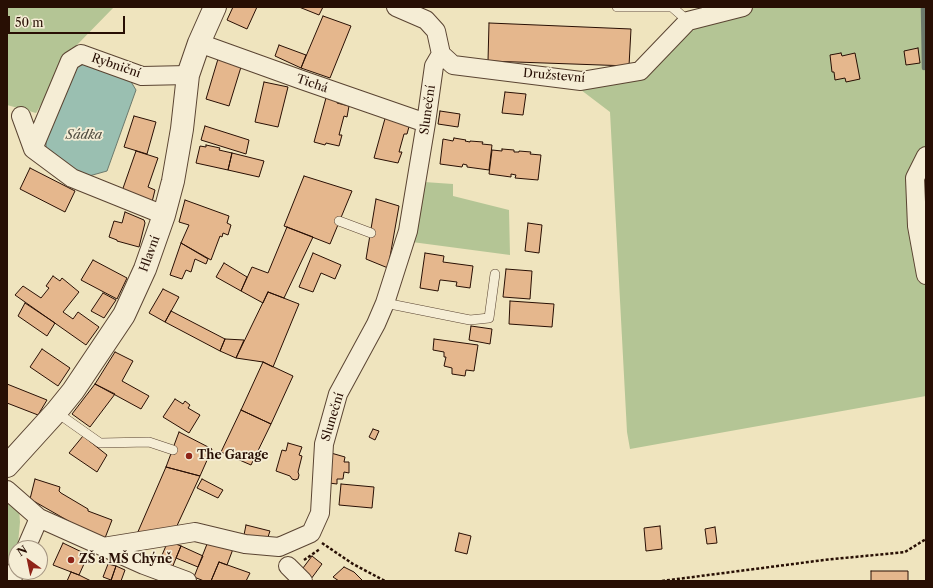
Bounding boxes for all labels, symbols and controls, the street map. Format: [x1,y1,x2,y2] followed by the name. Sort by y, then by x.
[10,8,127,34] scale bar
[15,15,44,30] text: 50 m
[90,51,142,81] street label: Rybniční
[523,66,585,86] street label: Družstevní
[294,72,330,96] street label: Tichá
[417,84,439,136] street label: Sluneční
[66,127,102,143] water label: Sádka
[137,234,163,274] street label: Hlavní
[319,391,347,443] street label: Sluneční
[197,449,268,463] place label: The Garage
[184,451,194,461] marker: The Garage
[8,540,48,580] north arrow
[14,542,30,559] text: N
[79,553,172,567] place label: ZŠ a MŠ Chýně
[66,555,76,565] marker: ZŠ a MŠ Chýně

